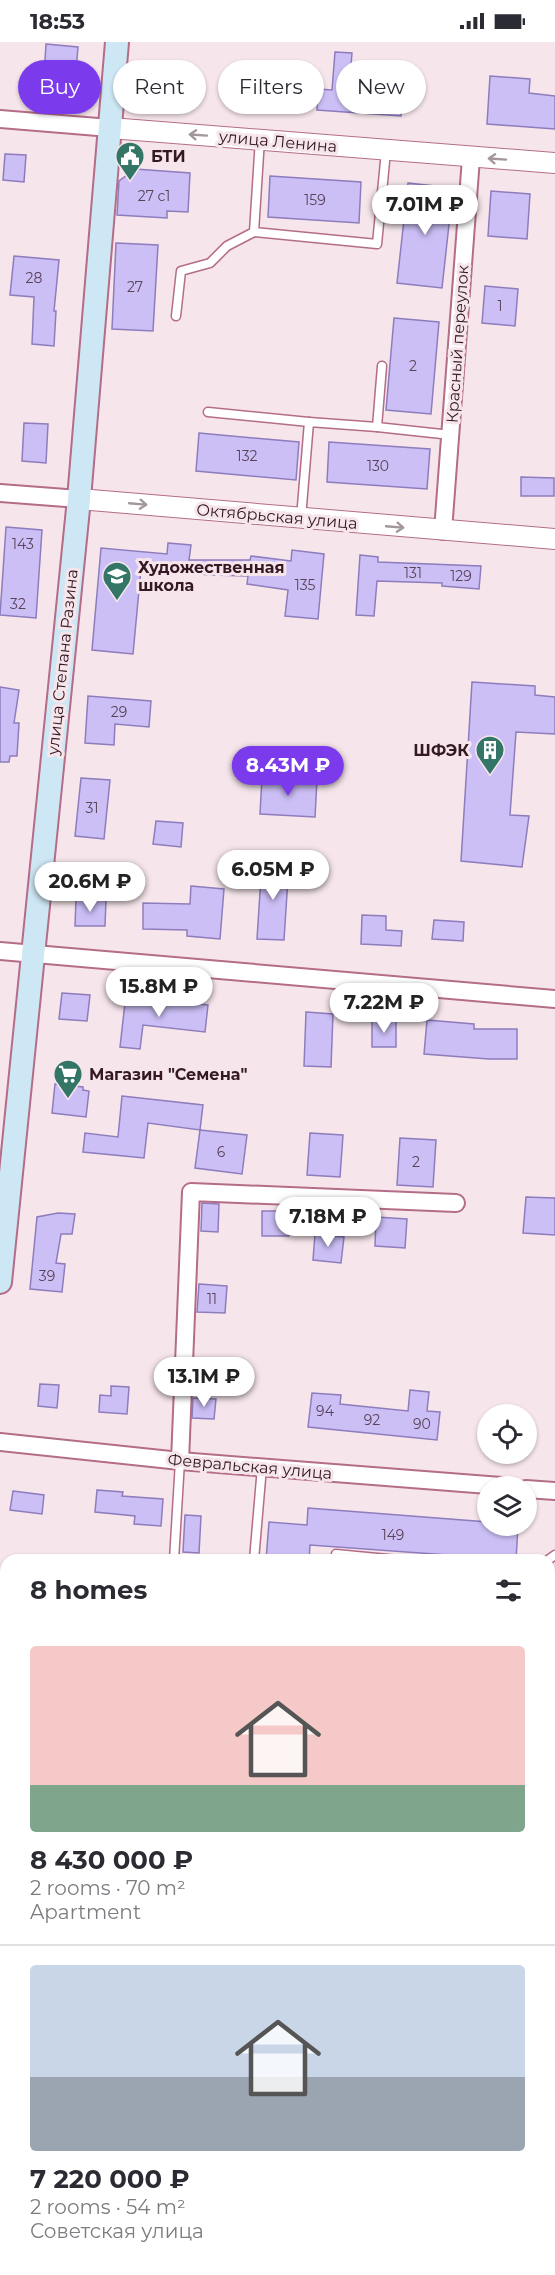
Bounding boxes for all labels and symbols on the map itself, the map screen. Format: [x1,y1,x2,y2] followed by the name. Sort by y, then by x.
[217,127,338,156] street label: улица Ленина
[188,129,208,140] one-way arrow
[114,140,146,182] public building icon: БТИ
[151,147,186,166] place label: БТИ
[487,154,507,165] one-way arrow
[370,185,480,236] pin: 7.01M ₽
[138,187,170,205] house number: 27 с1
[304,191,326,209] house number: 159
[442,264,473,424] street label: Красный переулок
[26,269,43,287] house number: 28
[127,278,143,296] house number: 27
[497,297,503,315] house number: 1
[409,357,417,375] house number: 2
[237,447,257,465] house number: 132
[367,457,389,475] house number: 130
[127,499,147,510] one-way arrow
[196,500,358,533] street label: Октябрьская улица
[384,522,404,533] one-way arrow
[12,535,34,553] house number: 143
[138,558,285,595] place label: Художественная школа
[101,560,133,602] school or university icon: Художественная школа
[404,564,422,582] house number: 131
[450,567,472,585] house number: 129
[43,568,82,757] street label: улица Степана Разина
[295,576,315,594] house number: 135
[10,595,26,613] house number: 32
[111,703,127,721] house number: 29
[474,734,506,776] building icon: ШФЭК
[413,741,469,760] place label: ШФЭК
[233,746,343,797] pin: 8.43M ₽
[86,799,98,817] house number: 31
[218,850,328,901] pin: 6.05M ₽
[35,862,145,913] pin: 20.6M ₽
[104,967,214,1018] pin: 15.8M ₽
[329,983,439,1034] pin: 7.22M ₽
[52,1058,84,1100] supermarket icon: Магазин "Семена"
[89,1065,247,1084] place label: Магазин "Семена"
[217,1143,226,1161] house number: 6
[412,1153,420,1171] house number: 2
[273,1197,383,1248] pin: 7.18M ₽
[39,1267,55,1285] house number: 39
[207,1290,217,1308] house number: 11
[149,1357,259,1408] pin: 13.1M ₽
[316,1402,335,1420] house number: 94
[364,1411,380,1429] house number: 92
[413,1415,431,1433] house number: 90
[167,1450,333,1483] street label: Февральская улица
[382,1526,404,1544] house number: 149

